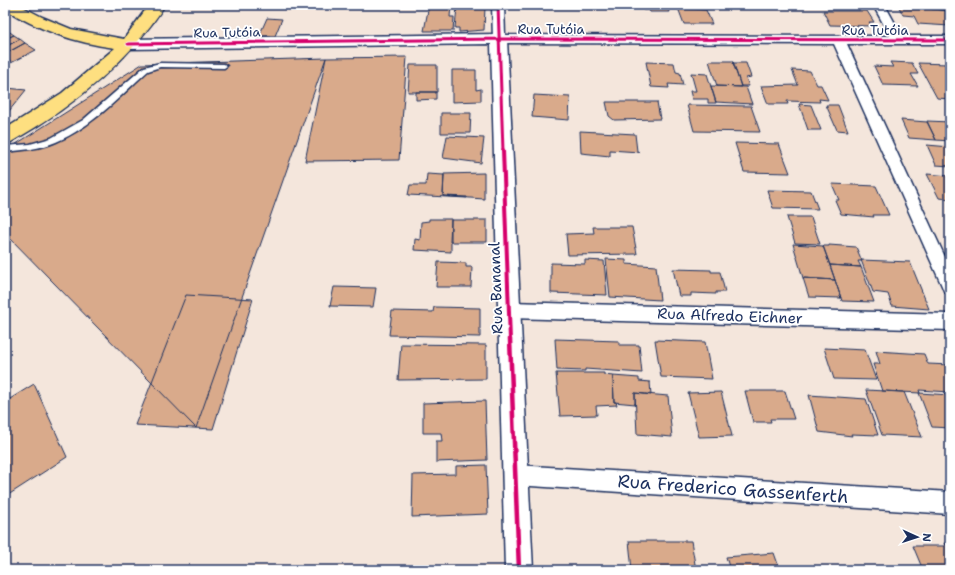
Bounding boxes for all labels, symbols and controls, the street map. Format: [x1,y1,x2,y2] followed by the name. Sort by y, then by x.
[517,21,585,38] street label: Rua Tutóia
[841,22,909,39] street label: Rua Tutóia
[193,23,261,42] street label: Rua Tutóia
[484,241,508,335] street label: Rua Bananal
[657,303,803,329] street label: Rua Alfredo Eichner
[617,469,849,509] street label: Rua Frederico Gassenferth
[897,517,937,557] north arrow
[919,533,934,543] text: N

